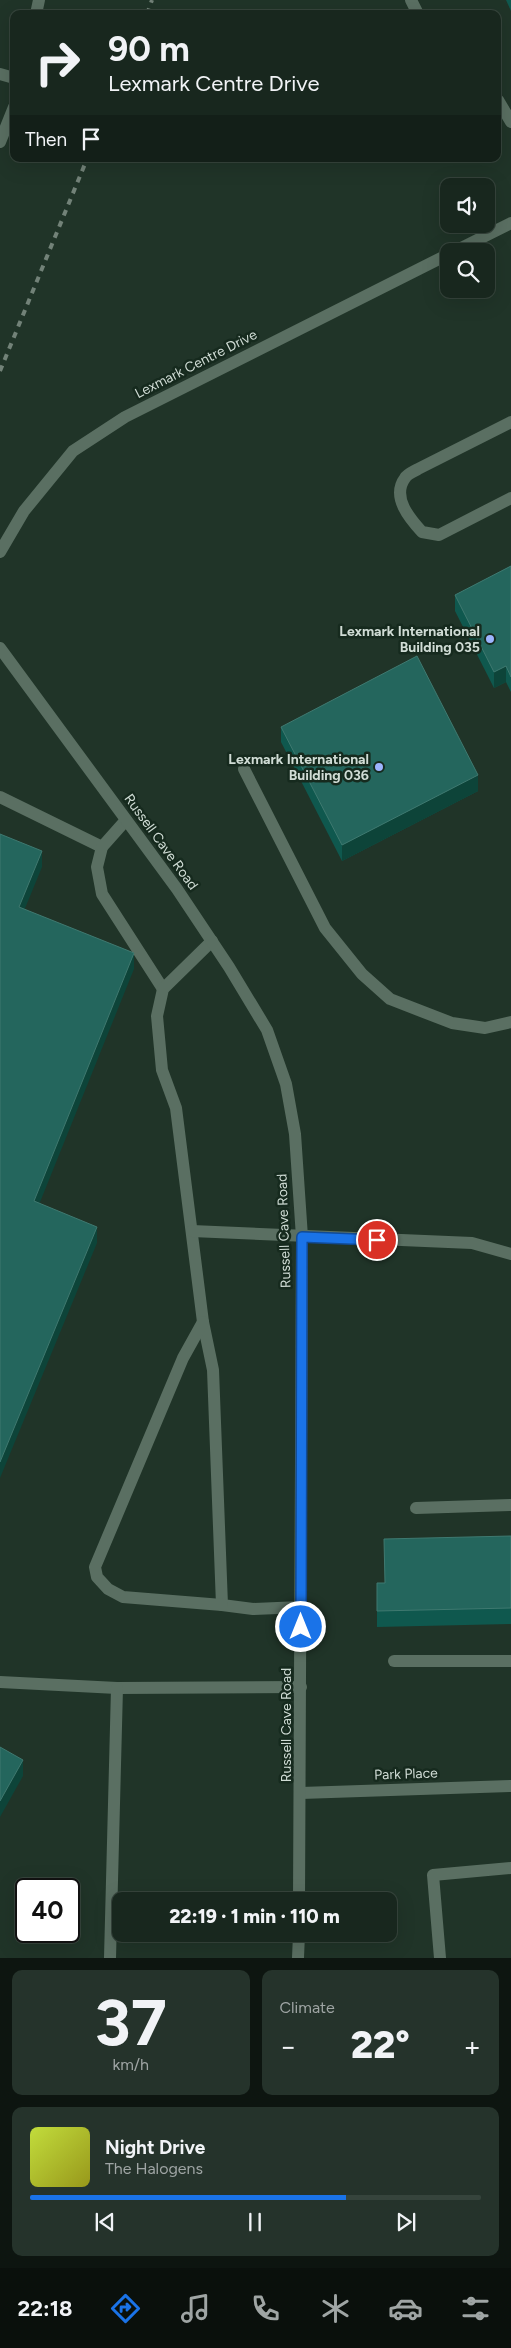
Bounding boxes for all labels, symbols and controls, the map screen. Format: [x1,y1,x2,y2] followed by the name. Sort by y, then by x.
[108,28,190,70] text: 90 m
[25,30,90,95] icon: right
[108,70,320,97] text: Lexmark Centre Drive
[77,125,105,153] icon: arrive
[25,128,67,151] text: Then
[440,178,495,298] map controls
[440,178,495,233] button: sound
[440,243,495,298] button: search
[132,326,260,402] street label: Lexmark Centre Drive
[339,623,480,656] place label: Lexmark International Building 035
[484,633,496,645] marker: Lexmark International Building 035
[228,751,369,784] place label: Lexmark International Building 036
[373,761,385,773] marker: Lexmark International Building 036
[120,791,202,893] street label: Russell Cave Road
[274,1174,294,1288] street label: Russell Cave Road
[356,1219,398,1261] pin
[363,1226,391,1254] icon: arrive
[274,1600,326,1652] position arrow
[278,1668,295,1782] street label: Russell Cave Road
[374,1764,438,1784] street label: Park Place
[15,1878,80,1943] speed limit sign: 40
[169,1905,340,1928] text: 22:19 · 1 min · 110 m
[95,1983,167,2061] text: 37
[280,1998,335,2017] text: Climate
[351,2022,410,2068] text: 22°
[280,2029,297,2063] text: −
[464,2029,481,2063] text: +
[112,2055,149,2074] text: km/h
[105,2136,205,2159] text: Night Drive
[105,2159,203,2178] text: The Halogens
[91,2208,119,2236] icon: previous
[241,2208,269,2236] icon: pause
[392,2208,420,2236] icon: next
[108,2291,143,2326] icon: directions
[178,2291,213,2326] icon: music
[248,2291,283,2326] icon: phone
[318,2291,353,2326] icon: climate
[388,2291,423,2326] icon: car
[458,2291,493,2326] icon: filters
[18,2295,72,2322] text: 22:18

